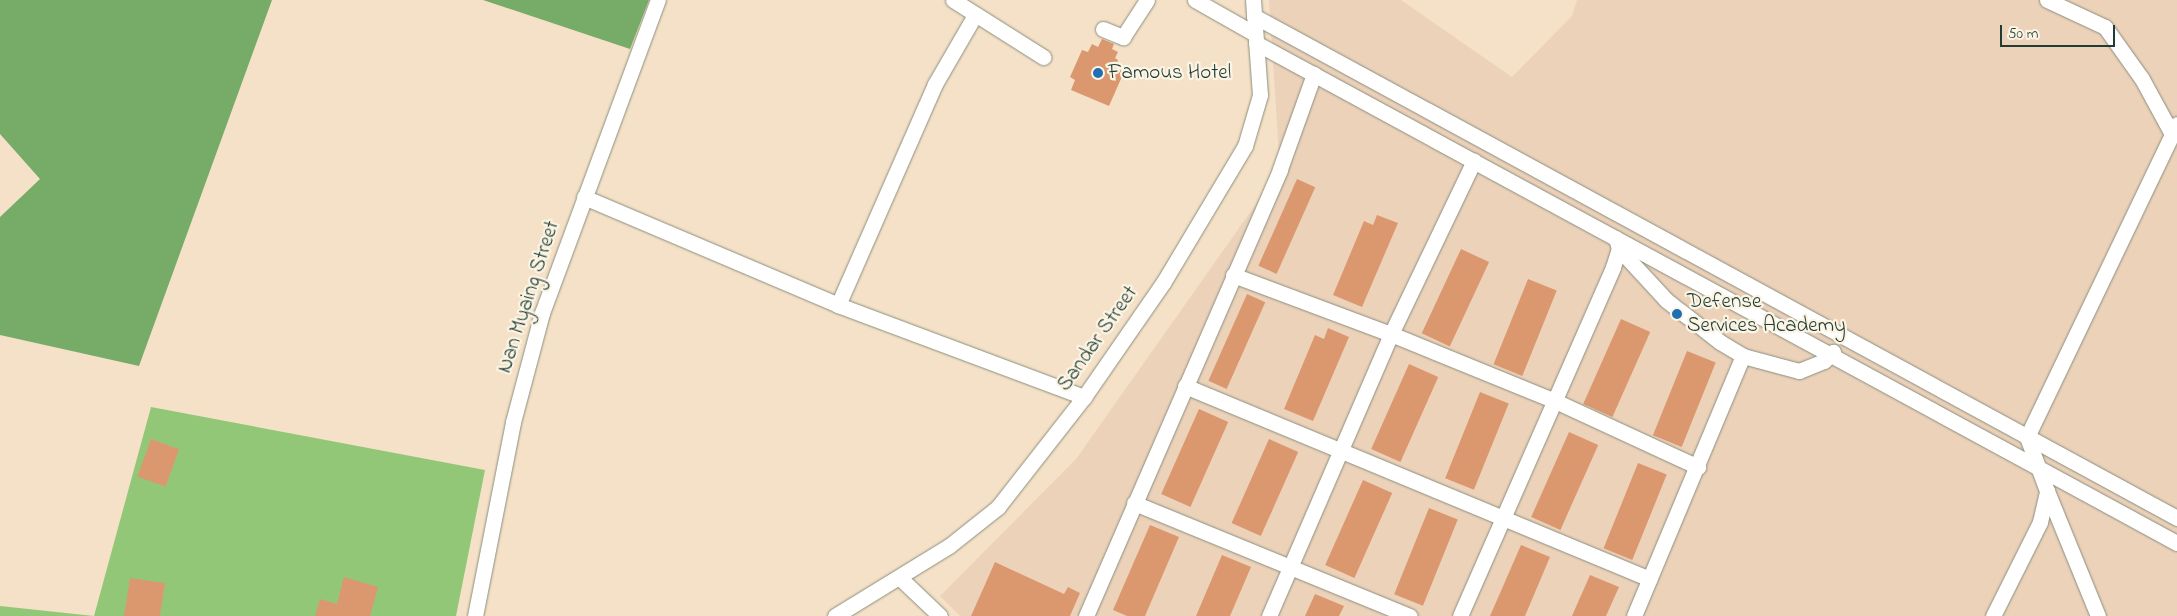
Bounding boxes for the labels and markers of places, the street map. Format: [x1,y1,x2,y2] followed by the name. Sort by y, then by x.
[1108,60,1231,86] place label: Famous Hotel
[1092,67,1104,79] marker: Famous Hotel
[1687,289,1846,339] place label: Defense Services Academy
[1671,308,1683,320] marker: Defense Services Academy

